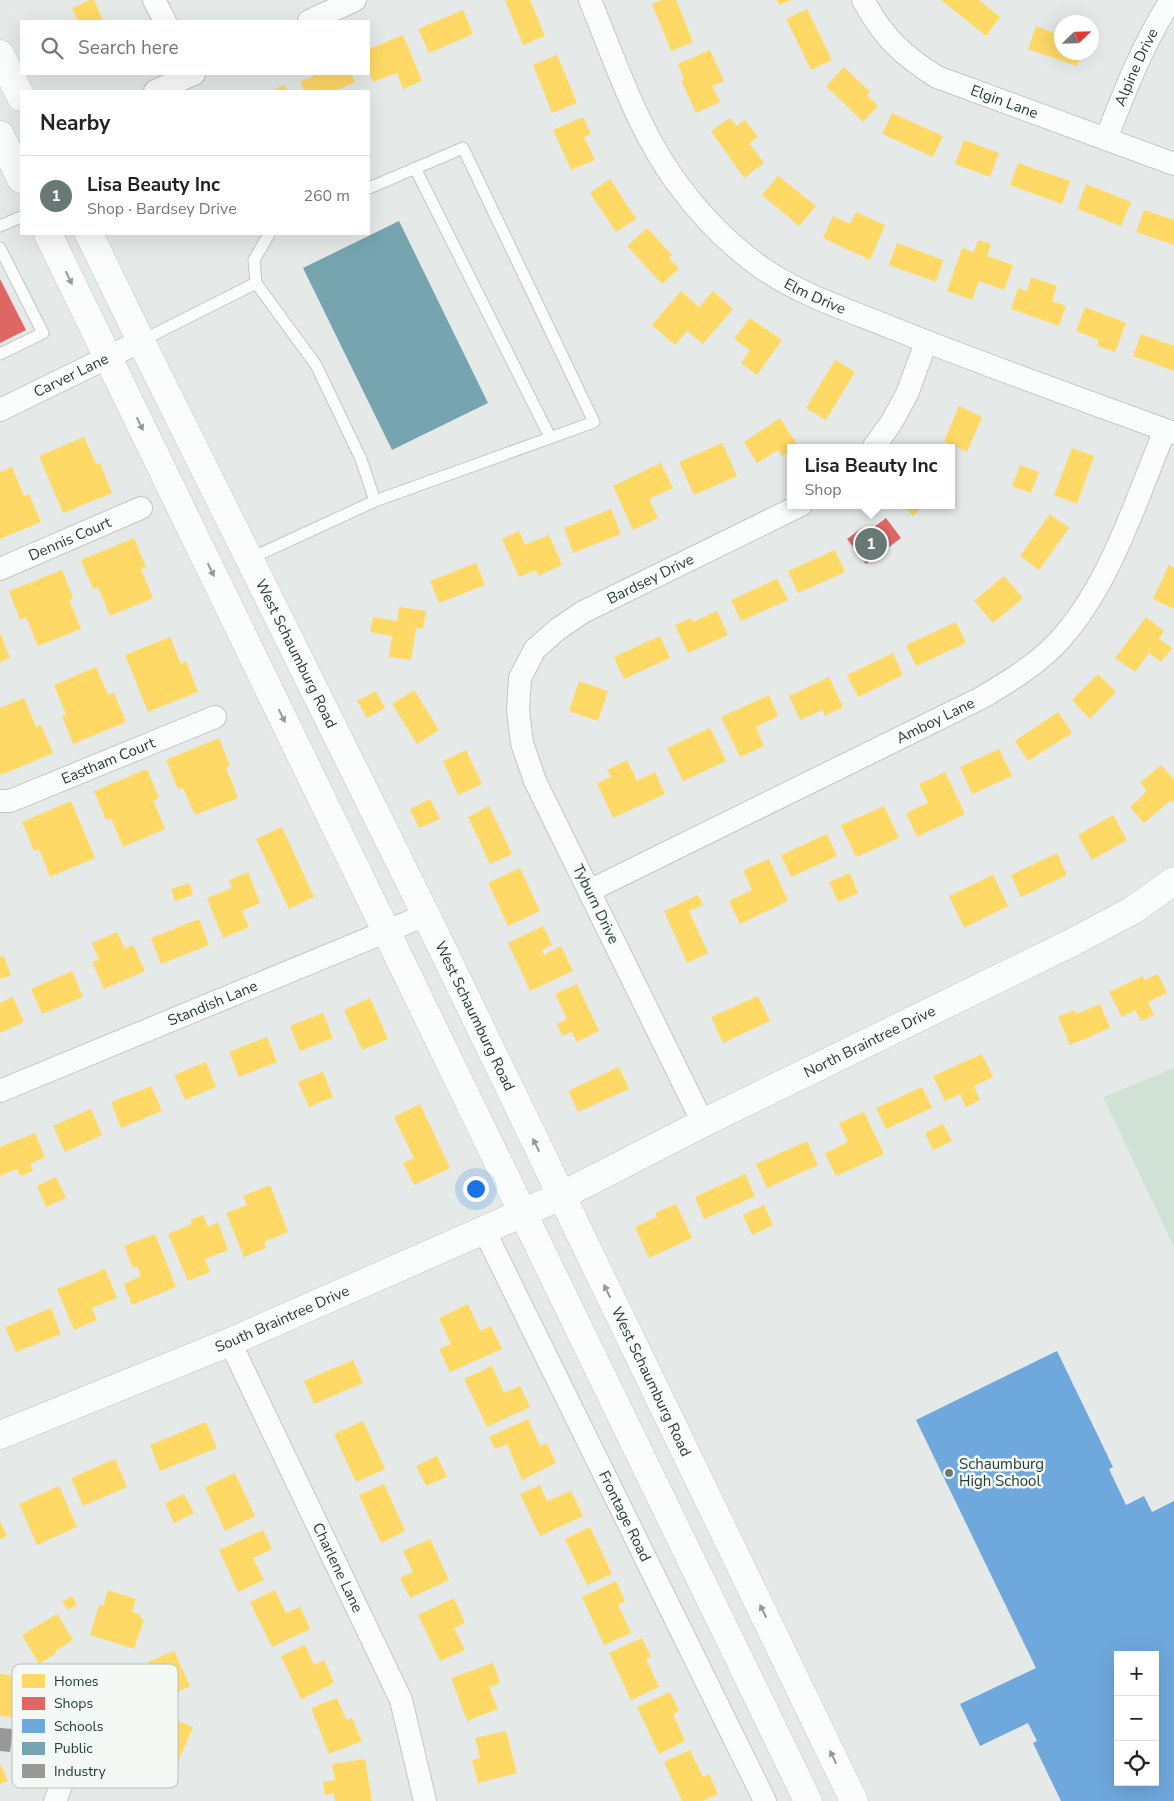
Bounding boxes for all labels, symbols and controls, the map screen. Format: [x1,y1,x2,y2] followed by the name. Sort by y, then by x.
[1054,15,1099,60] north arrow
[20,20,370,75] search box
[1110,25,1163,109] street label: Alpine Drive
[38,34,66,62] icon: search
[78,35,179,61] text: Search here
[968,80,1041,123] street label: Elgin Lane
[40,109,110,137] text: Nearby
[87,172,220,198] text: Lisa Beauty Inc
[51,185,61,207] text: 1
[303,185,350,207] text: 260 m
[87,198,237,220] text: Shop · Bardsey Drive
[65,270,73,285] one-way arrow
[781,274,849,319] street label: Elm Drive
[30,348,112,402] street label: Carver Lane
[136,417,144,431] one-way arrow
[787,444,955,509] popup
[804,453,938,479] text: Lisa Beauty Inc
[804,479,842,501] text: Shop
[25,512,115,565] street label: Dennis Court
[855,525,887,563] pin: 1
[604,549,697,609] street label: Bardsey Drive
[207,563,215,577] one-way arrow
[251,576,342,731] street label: West Schaumburg Road
[893,693,978,748] street label: Amboy Lane
[278,709,286,723] one-way arrow
[58,732,159,789] street label: Eastham Court
[568,861,624,947] street label: Tyburn Drive
[430,938,519,1094] street label: West Schaumburg Road
[165,976,261,1031] street label: Standish Lane
[800,1001,939,1082] street label: North Braintree Drive
[532,1138,540,1152] one-way arrow
[463,1176,489,1202] your location
[212,1281,352,1357] street label: South Braintree Drive
[603,1284,611,1298] one-way arrow
[607,1303,696,1460] street label: West Schaumburg Road
[959,1454,1044,1491] place label: Schaumburg High School
[594,1467,656,1565] street label: Frontage Road
[943,1467,955,1479] marker: Schaumburg High School
[308,1519,368,1616] street label: Charlene Lane
[758,1603,767,1618] one-way arrow
[1114,1651,1159,1786] map controls
[1114,1651,1159,1696] button: +
[12,1664,178,1788] legend
[54,1672,99,1691] text: Homes
[54,1694,94,1713] text: Shops
[1114,1696,1159,1741] button: −
[54,1717,104,1736] text: Schools
[54,1739,93,1758] text: Public
[1114,1741,1159,1786] button: locate
[829,1750,837,1764] one-way arrow
[54,1762,107,1781] text: Industry

